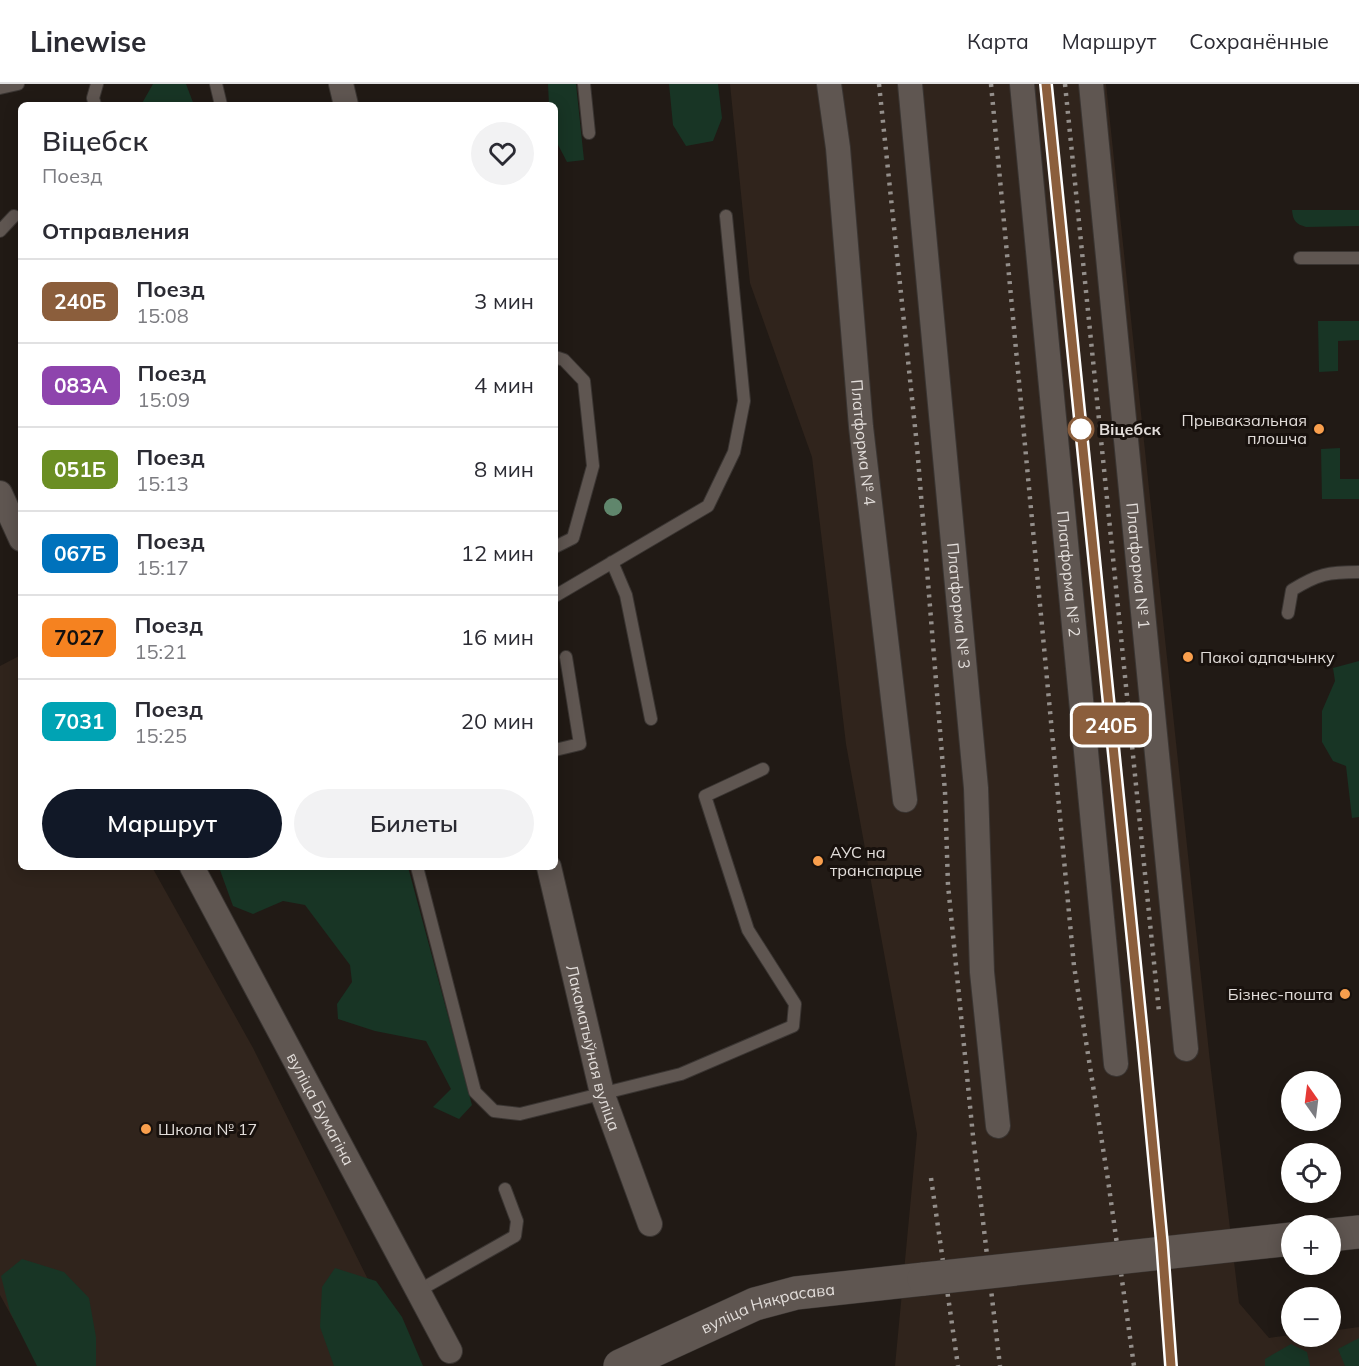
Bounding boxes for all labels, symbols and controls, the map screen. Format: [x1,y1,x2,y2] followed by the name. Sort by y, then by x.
[30,24,146,59] text: Linewise
[967,28,1029,54] text: Карта
[1062,28,1156,54] text: Маршрут
[1189,28,1329,54] text: Сохранённые
[471,122,534,185] button: heart
[42,123,148,158] text: Віцебск
[42,163,103,188] text: Поезд
[42,217,190,245] text: Отправления
[136,275,205,303] text: Поезд
[474,287,534,315] text: 3 мин
[54,288,106,314] text: 240Б
[136,303,189,328] text: 15:08
[138,359,206,387] text: Поезд
[474,371,534,399] text: 4 мин
[54,372,108,398] text: 083А
[847,378,880,507] street label: Платформа № 4
[138,387,190,412] text: 15:09
[1182,410,1307,448] place label: Прывакзальная плошча
[1068,416,1094,442] marker: Віцебск
[1099,419,1162,439] place label: Віцебск
[1312,422,1326,436] marker: Прывакзальная плошча
[136,443,205,471] text: Поезд
[474,455,534,483] text: 8 мин
[54,456,106,482] text: 051Б
[136,471,189,496] text: 15:13
[1122,502,1155,630] street label: Платформа № 1
[1053,510,1085,638] street label: Платформа № 2
[136,527,205,555] text: Поезд
[461,539,534,567] text: 12 мин
[54,540,106,566] text: 067Б
[943,542,975,670] street label: Платформа № 3
[136,555,189,580] text: 15:17
[134,611,203,639] text: Поезд
[461,623,534,651] text: 16 мин
[54,624,104,650] text: 7027
[134,639,187,664] text: 15:21
[1200,647,1335,667] place label: Пакоі адпачынку
[1181,650,1195,664] marker: Пакоі адпачынку
[134,695,203,723] text: Поезд
[1069,706,1153,744] line badge: 240Б
[461,707,534,735] text: 20 мин
[54,708,104,734] text: 7031
[1085,712,1137,738] text: 240Б
[134,723,187,748] text: 15:25
[42,789,282,858] button: Маршрут
[294,789,534,858] button: Билеты
[830,842,922,880] place label: АУС на транспарце
[811,854,825,868] marker: АУС на транспарце
[562,963,625,1133] street label: Лакаматыўная вуліца
[1228,984,1333,1004] place label: Бізнес-пошта
[1338,987,1352,1001] marker: Бізнес-пошта
[283,1049,359,1169] street label: вуліца Бумагіна
[1281,1071,1341,1131] north arrow
[1281,1071,1341,1347] map controls
[158,1119,257,1139] place label: Школа № 17
[139,1122,153,1136] marker: Школа № 17
[1281,1143,1341,1203] button: locate
[1281,1215,1341,1275] button: +
[698,1279,836,1338] street label: вуліца Някрасава
[1281,1287,1341,1347] button: −

